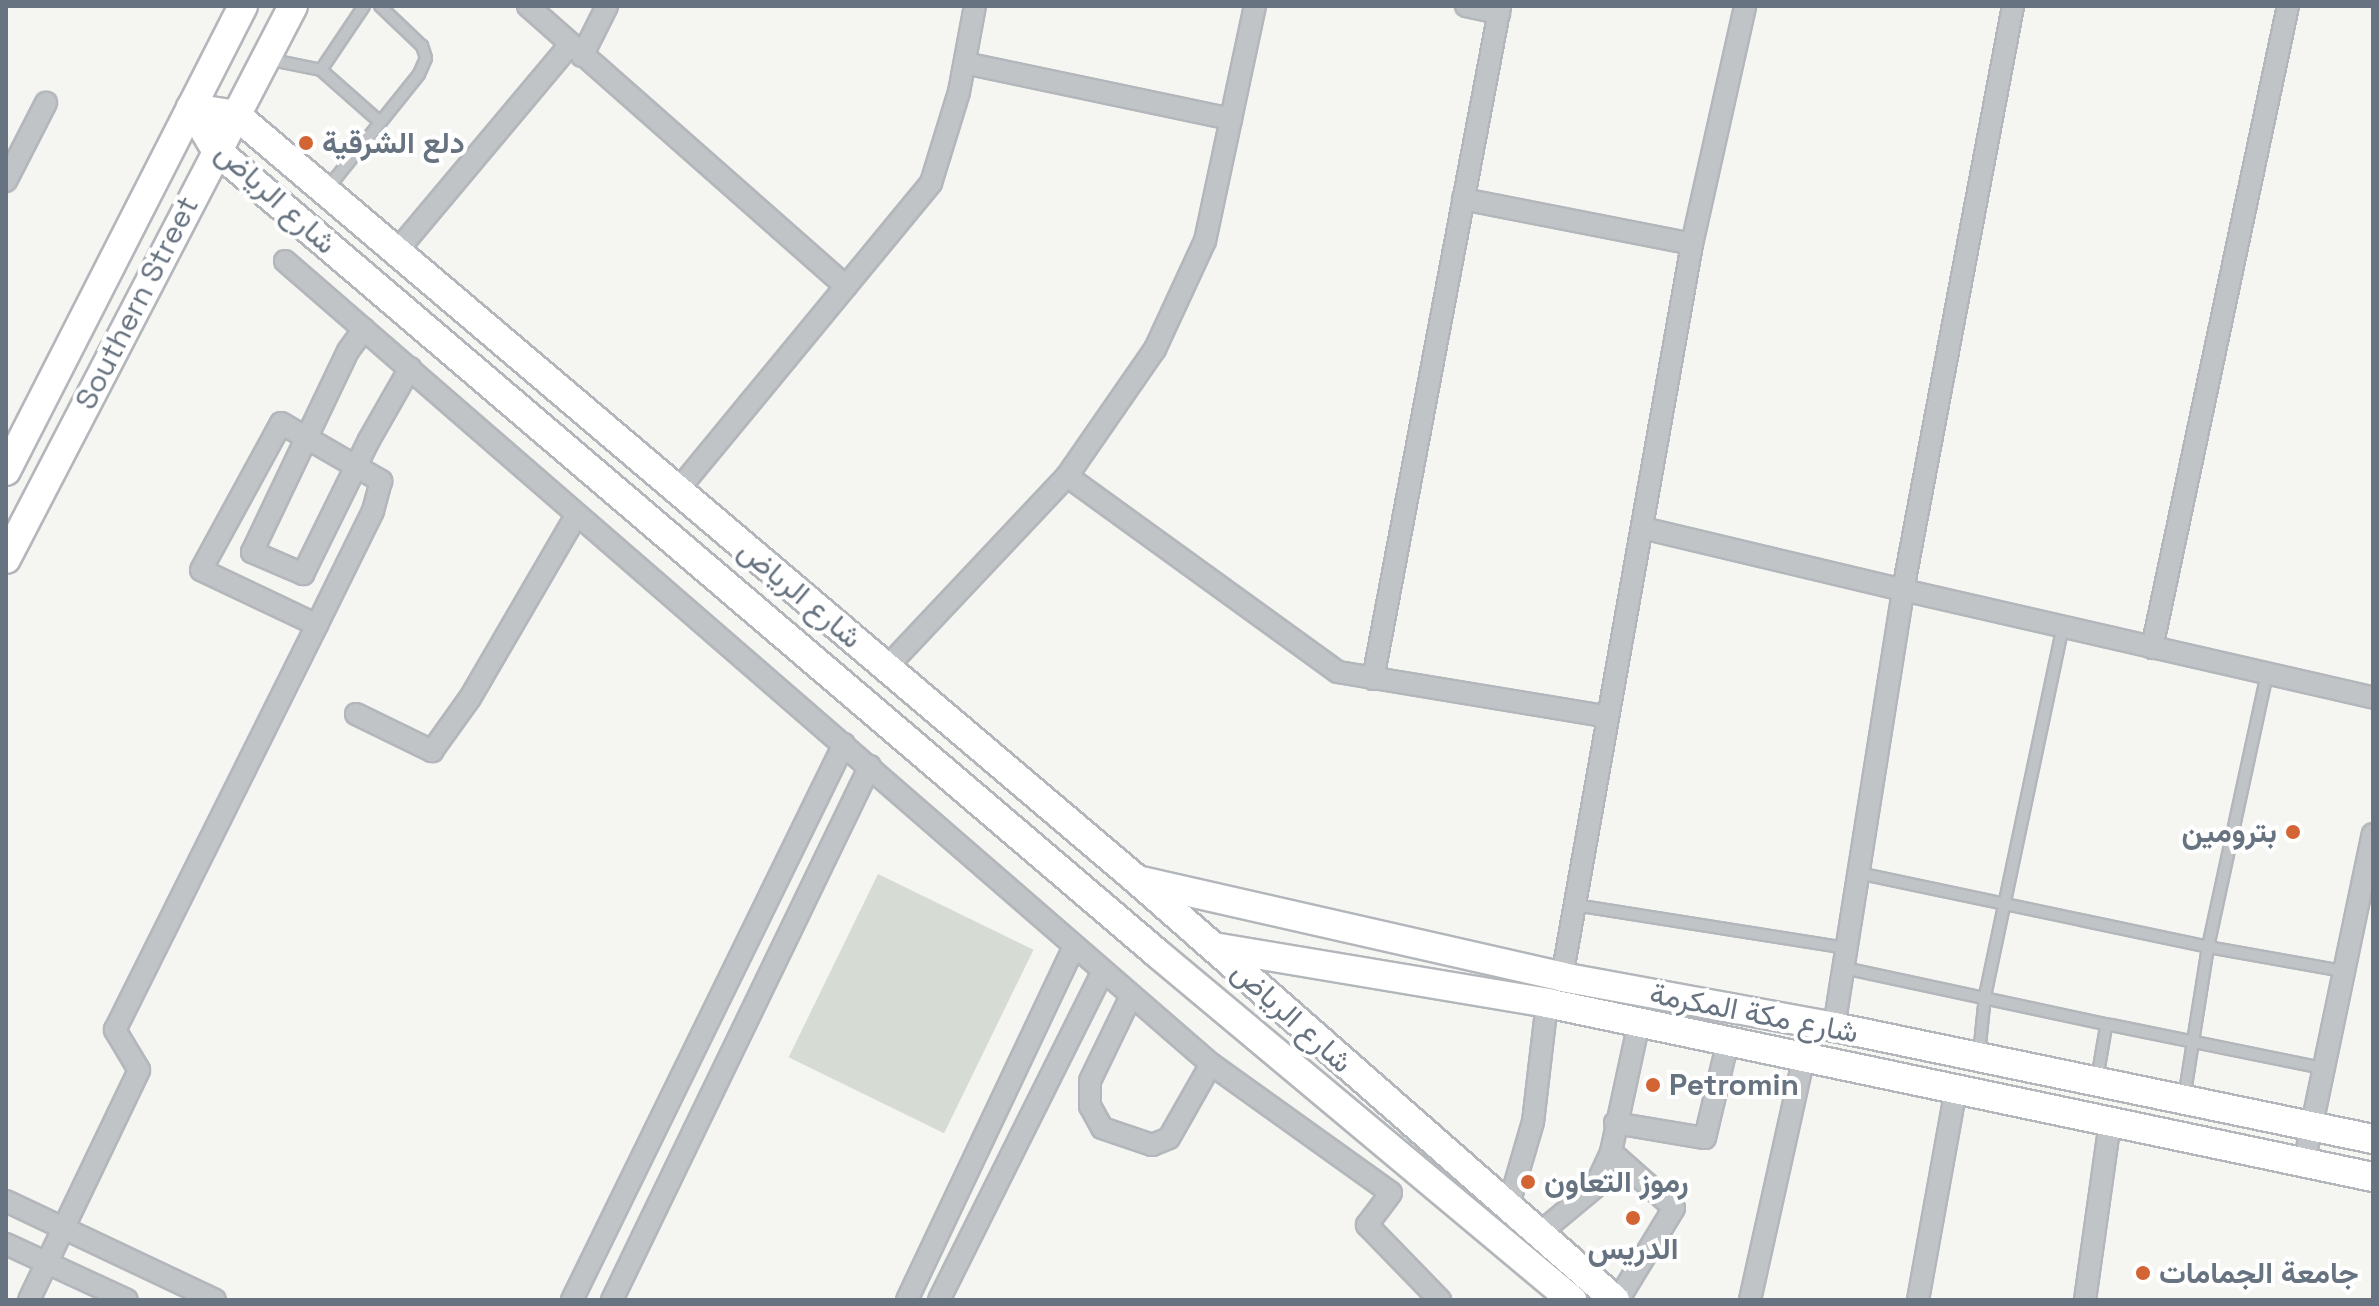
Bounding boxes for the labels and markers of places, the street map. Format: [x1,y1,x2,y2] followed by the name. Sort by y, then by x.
[322,125,465,161] place label: دلع الشرقية
[297,134,315,152] marker: دلع الشرقية
[2182,814,2277,850] place label: بترومين
[2284,823,2302,841] marker: بترومين
[1669,1067,1799,1103] place label: Petromin
[1644,1076,1662,1094] marker: Petromin
[1544,1164,1689,1200] place label: رموز التعاون
[1519,1173,1537,1191] marker: رموز التعاون
[1624,1209,1642,1227] marker: الدريس
[1588,1231,1678,1267] place label: الدريس
[2159,1255,2359,1291] place label: جامعة الجمامات
[2134,1264,2152,1282] marker: جامعة الجمامات

